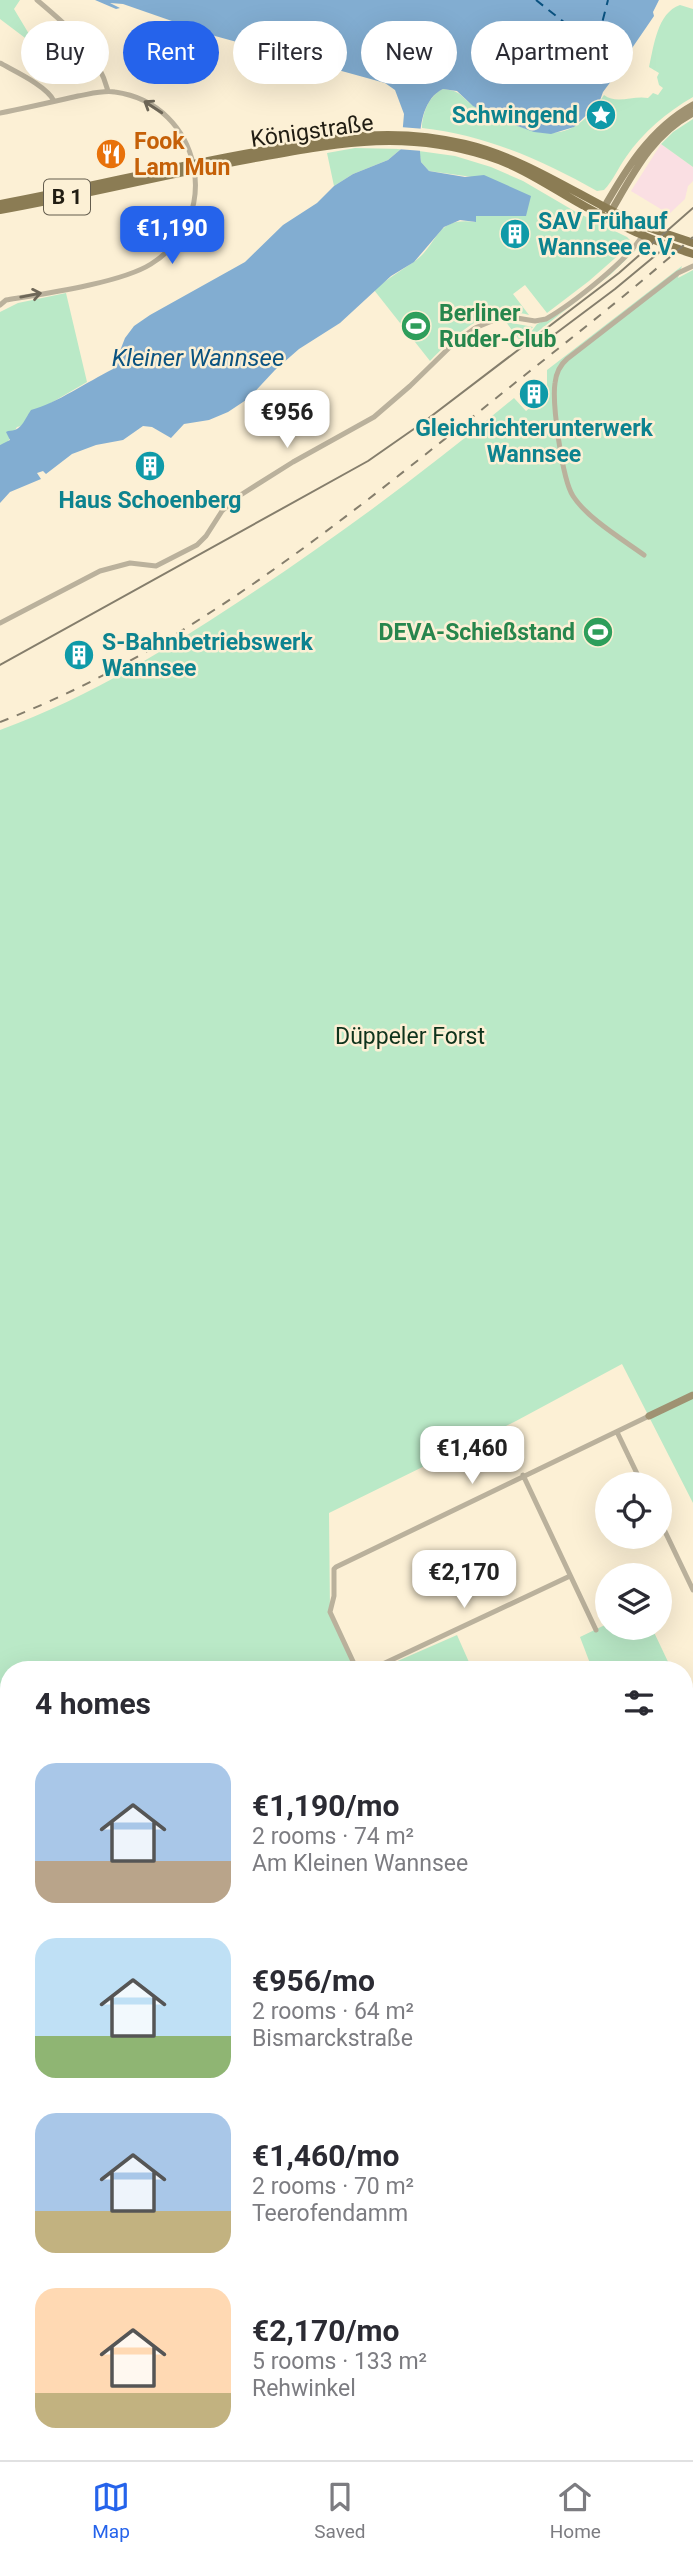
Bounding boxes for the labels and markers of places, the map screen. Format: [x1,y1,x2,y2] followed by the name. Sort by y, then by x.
[584,98,618,132] place icon: Schwingend
[452,102,578,129] place label: Schwingend
[134,128,230,181] place label: Fook Lam Mun
[94,137,128,171] restaurant icon: Fook Lam Mun
[115,206,229,266] pin: €1,190
[538,208,677,261] place label: SAV Frühauf Wannsee e.V.
[498,217,532,251] building icon: SAV Frühauf Wannsee e.V.
[439,300,556,353] place label: Berliner Ruder-Club
[399,309,433,343] sports icon: Berliner Ruder-Club
[517,377,551,411] building icon: Gleichrichterunterwerk Wannsee
[246,391,328,450] pin: €956
[415,415,654,468] place label: Gleichrichterunterwerk Wannsee
[133,449,167,483] building icon: Haus Schoenberg
[59,487,242,514] place label: Haus Schoenberg
[581,615,615,649] sports icon: DEVA-Schießstand
[379,619,575,646] place label: DEVA-Schießstand
[102,629,314,682] place label: S-Bahnbetriebswerk Wannsee
[62,638,96,672] building icon: S-Bahnbetriebswerk Wannsee
[415,1426,529,1486] pin: €1,460
[407,1550,521,1610] pin: €2,170

